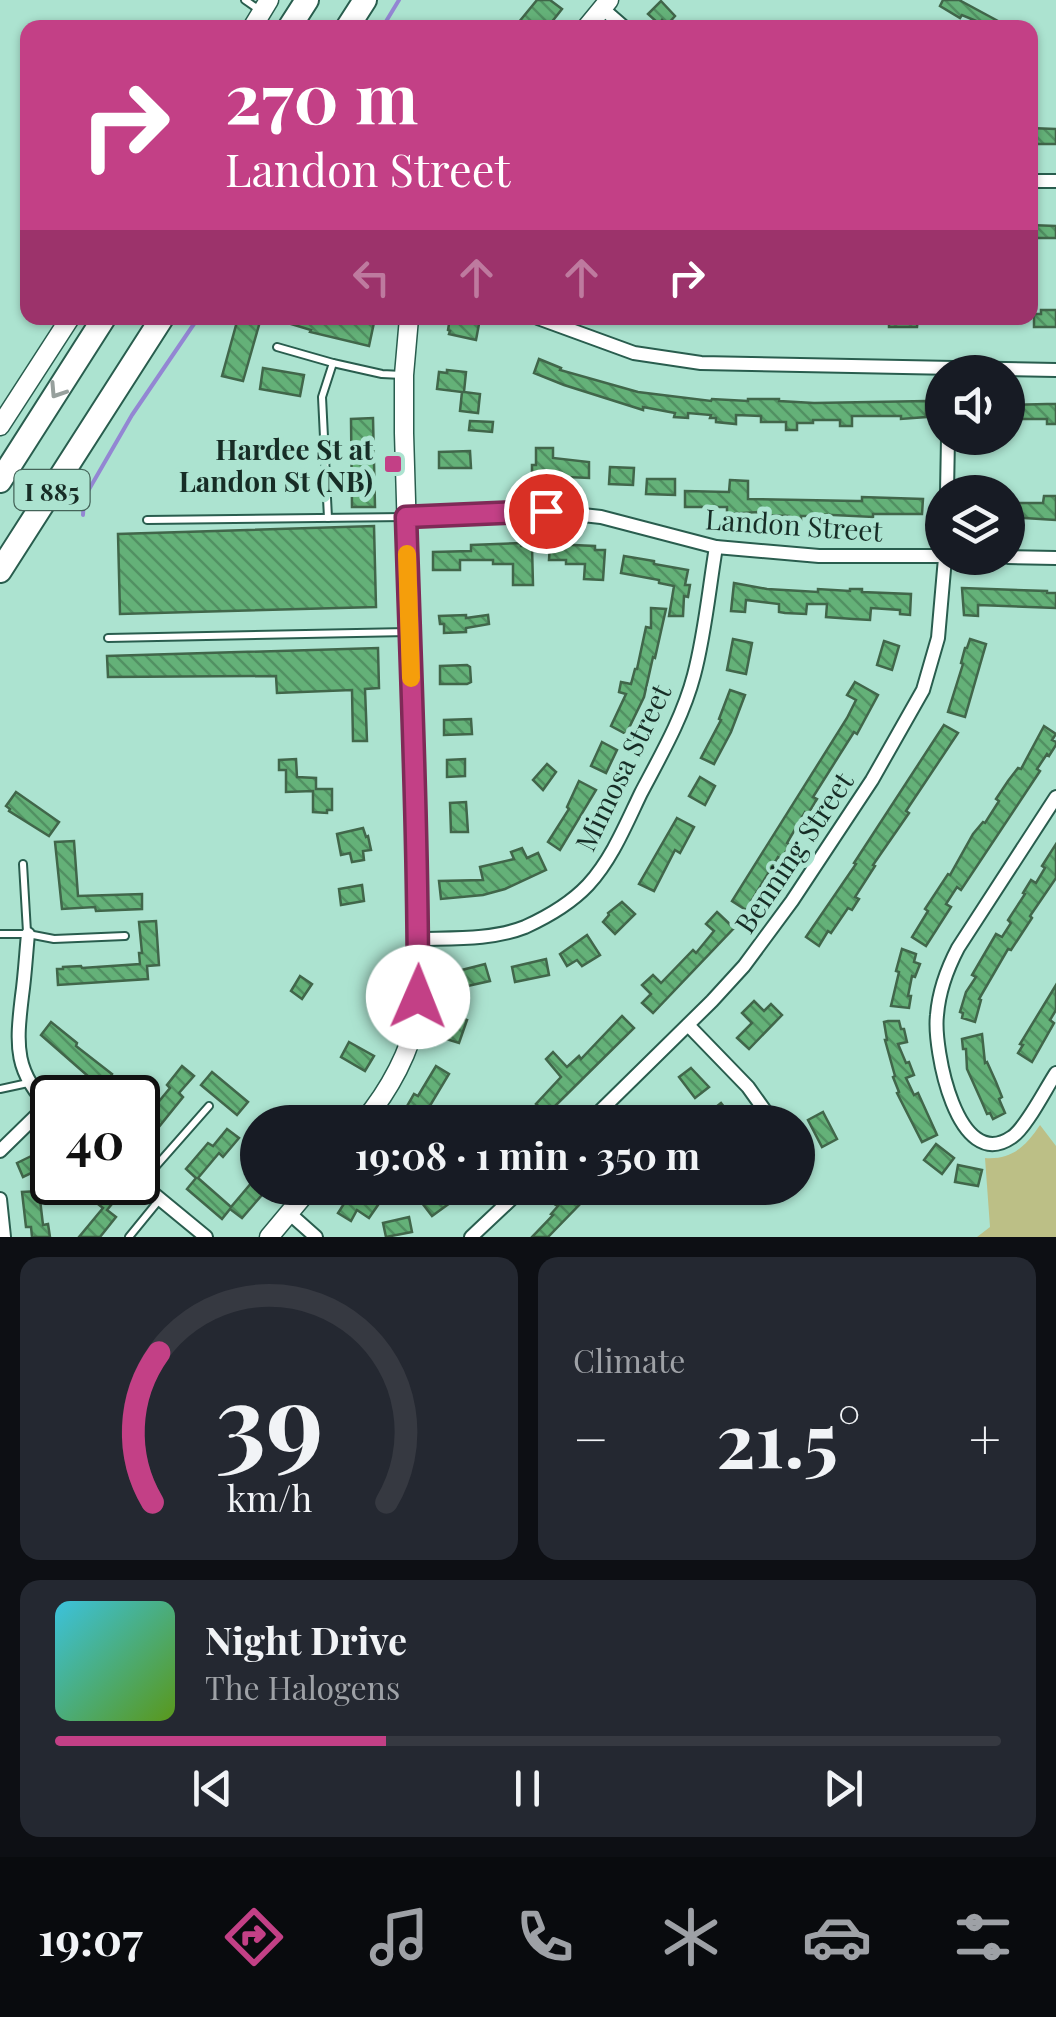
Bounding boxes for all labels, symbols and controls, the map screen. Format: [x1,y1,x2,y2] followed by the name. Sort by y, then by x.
[225,48,418,142] text: 270 m
[60,60,190,190] icon: right
[225,138,510,198] text: Landon Street
[344,250,399,305] icon: left
[449,250,504,305] icon: ahead
[554,250,609,305] icon: ahead
[659,250,714,305] icon: right
[925,355,1025,575] map controls
[925,355,1025,455] button: sound
[50,381,69,399] one-way arrow
[179,430,373,499] place label: Hardee St at Landon St (NB)
[382,453,404,475] marker: Hardee St at Landon St (NB)
[504,469,589,554] pin
[15,470,90,510] road number: I 885
[925,475,1025,575] button: layers
[519,484,574,539] icon: arrive
[704,499,885,549] street label: Landon Street
[566,677,679,856] street label: Mimosa Street
[725,763,861,940] street label: Benning Street
[366,945,470,1049] position arrow
[30,1075,160,1205] speed limit sign: 40
[355,1129,700,1180] text: 19:08 · 1 min · 350 m
[573,1338,685,1381] text: Climate
[215,1347,323,1486] text: 39
[716,1387,861,1487] text: 21.5°
[573,1400,609,1474] text: −
[969,1400,1001,1474] text: +
[226,1473,312,1521] text: km/h
[205,1614,407,1665] text: Night Drive
[205,1665,400,1708] text: The Halogens
[185,1761,240,1816] icon: previous
[500,1761,555,1816] icon: pause
[816,1761,871,1816] icon: next
[219,1902,289,1972] icon: directions
[364,1902,434,1972] icon: music
[510,1902,580,1972] icon: phone
[656,1902,726,1972] icon: climate
[802,1902,872,1972] icon: car
[948,1902,1018,1972] icon: filters
[38,1907,143,1967] text: 19:07

